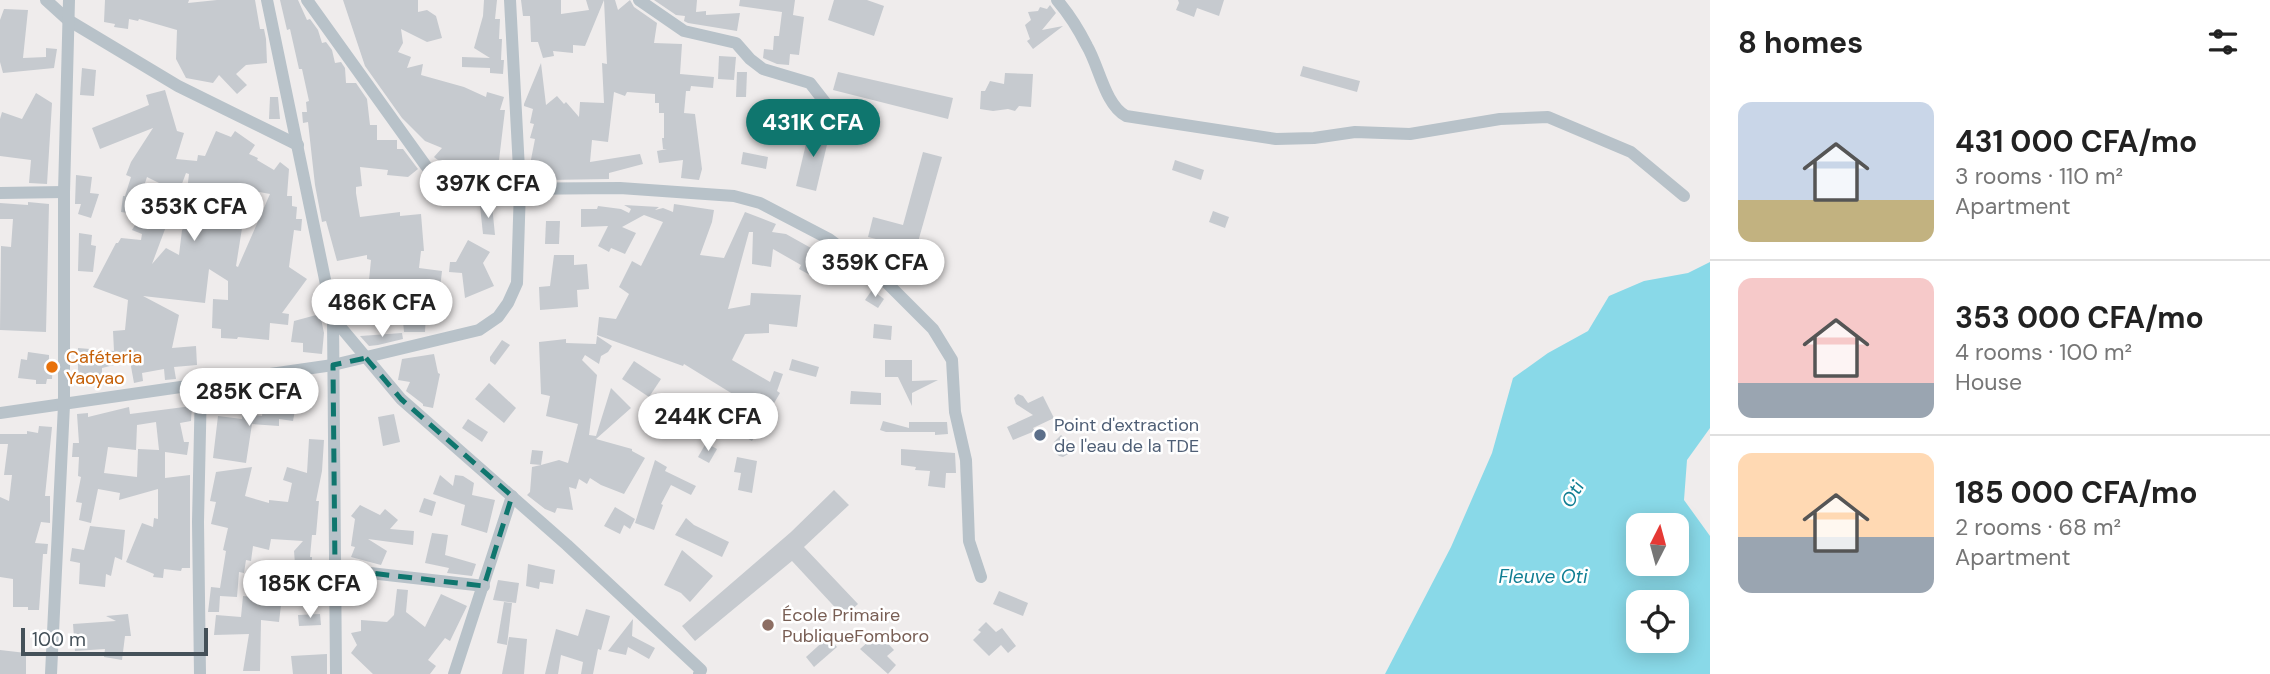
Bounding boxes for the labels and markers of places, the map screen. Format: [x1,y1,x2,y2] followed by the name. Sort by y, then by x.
[741,100,885,159] pin: 431K CFA
[416,160,560,220] pin: 397K CFA
[122,184,266,243] pin: 353K CFA
[803,240,947,299] pin: 359K CFA
[310,280,454,339] pin: 486K CFA
[66,345,142,390] place label: Caféteria Yaoyao
[44,359,60,375] marker: Caféteria Yaoyao
[177,368,321,428] pin: 285K CFA
[636,393,780,453] pin: 244K CFA
[1054,413,1199,458] place label: Point d'extraction de l'eau de la TDE
[1032,427,1048,443] marker: Point d'extraction de l'eau de la TDE
[238,560,382,620] pin: 185K CFA
[782,603,929,648] place label: École Primaire PubliqueFomboro
[760,617,776,633] marker: École Primaire PubliqueFomboro

